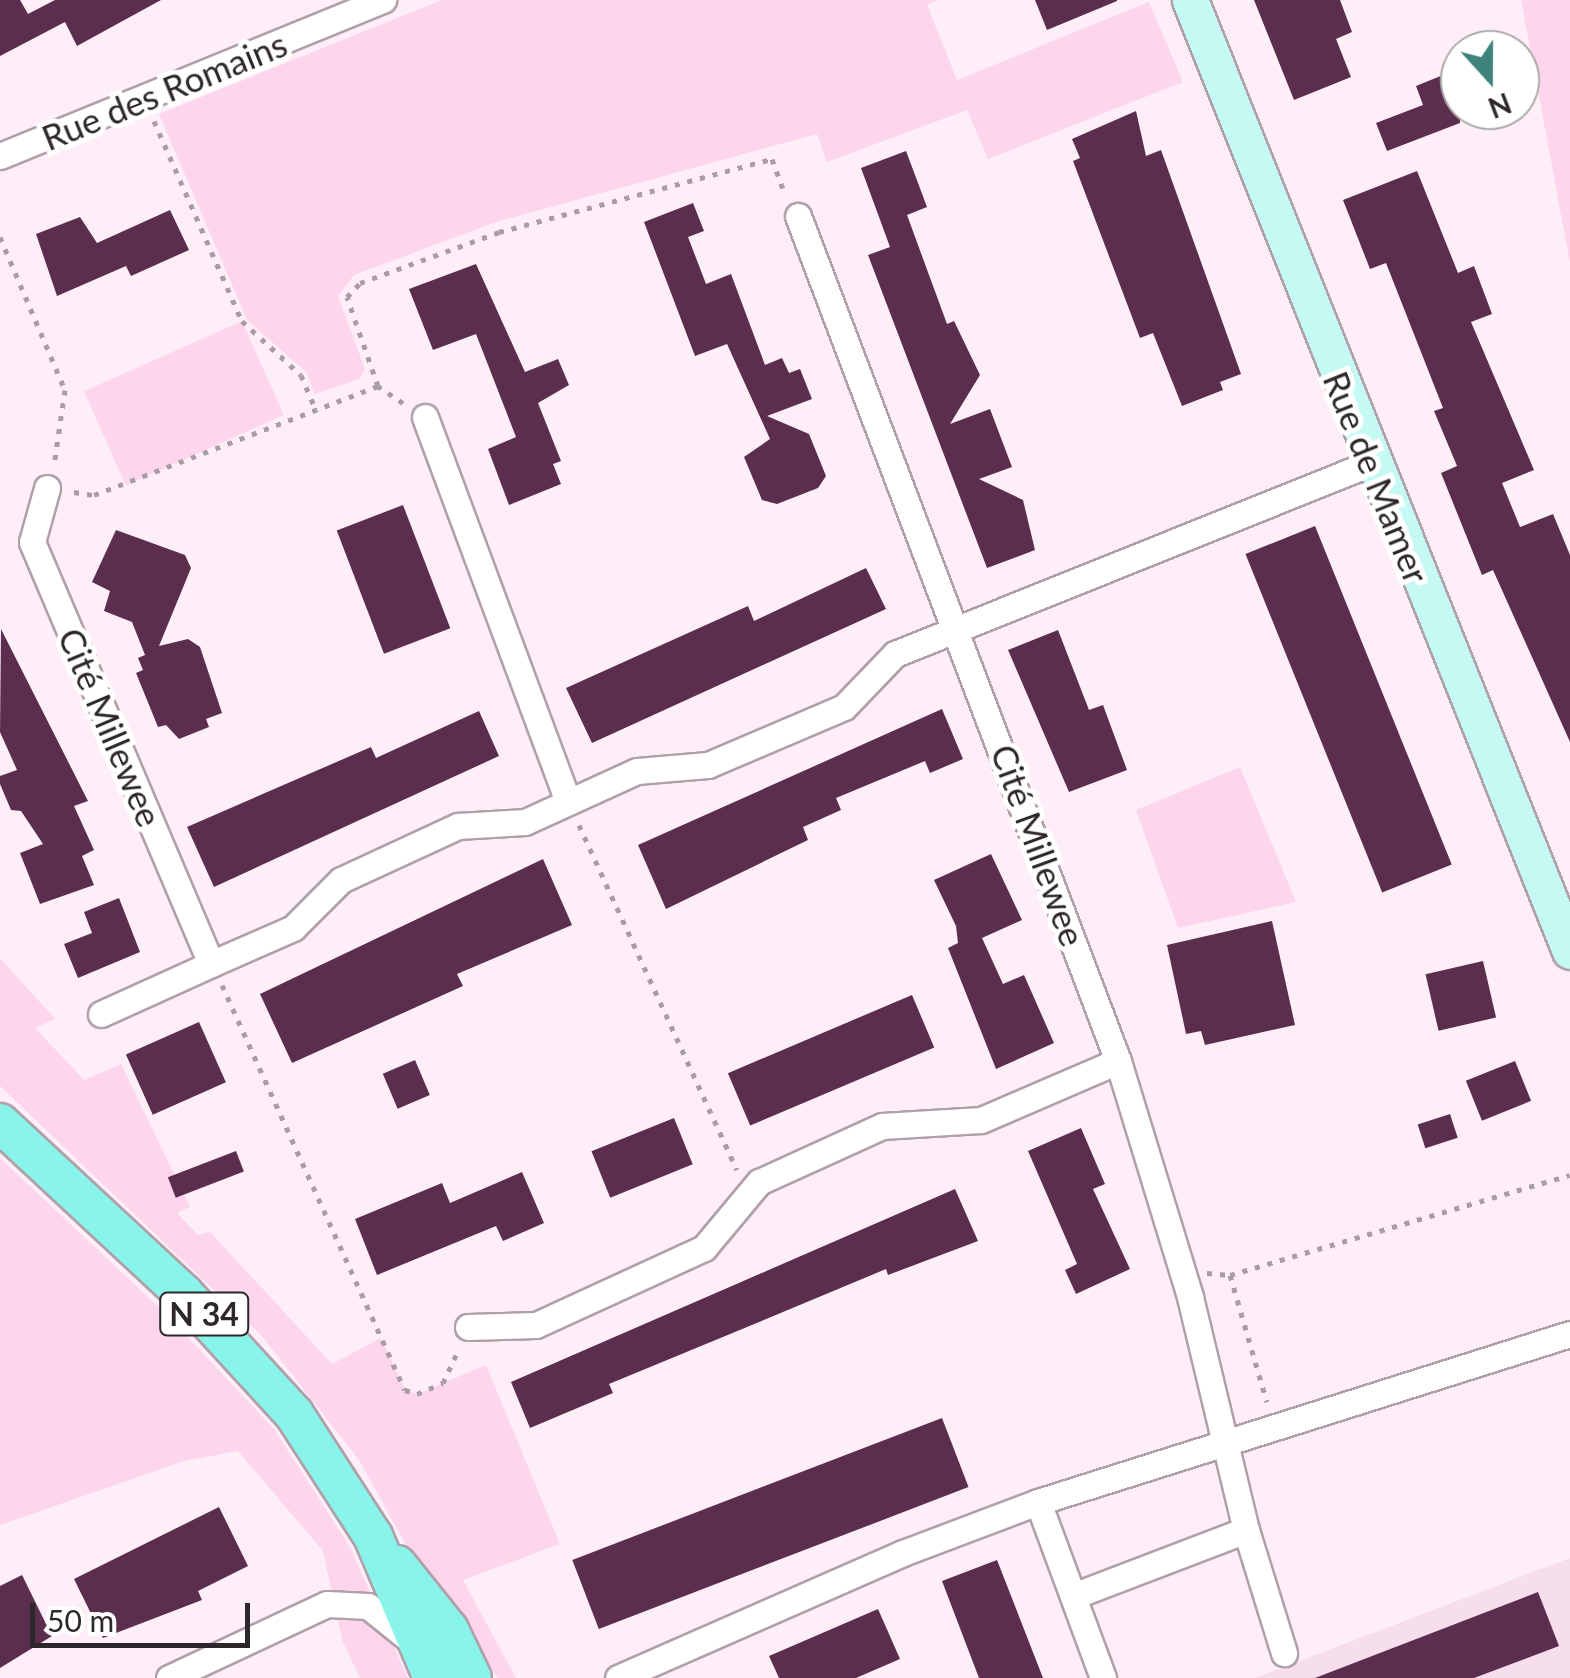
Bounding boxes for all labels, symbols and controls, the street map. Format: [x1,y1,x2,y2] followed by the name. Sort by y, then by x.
[35,22,293,158] street label: Rue des Romains
[1440,30,1540,130] north arrow
[1484,86,1516,126] text: N
[1315,365,1439,589] street label: Rue de Mamer
[50,622,172,832] street label: Cité Millewee
[983,739,1095,951] street label: Cité Millewee
[159,1287,249,1341] road number: N 34
[35,1583,255,1645] scale bar
[47,1602,114,1638] text: 50 m

